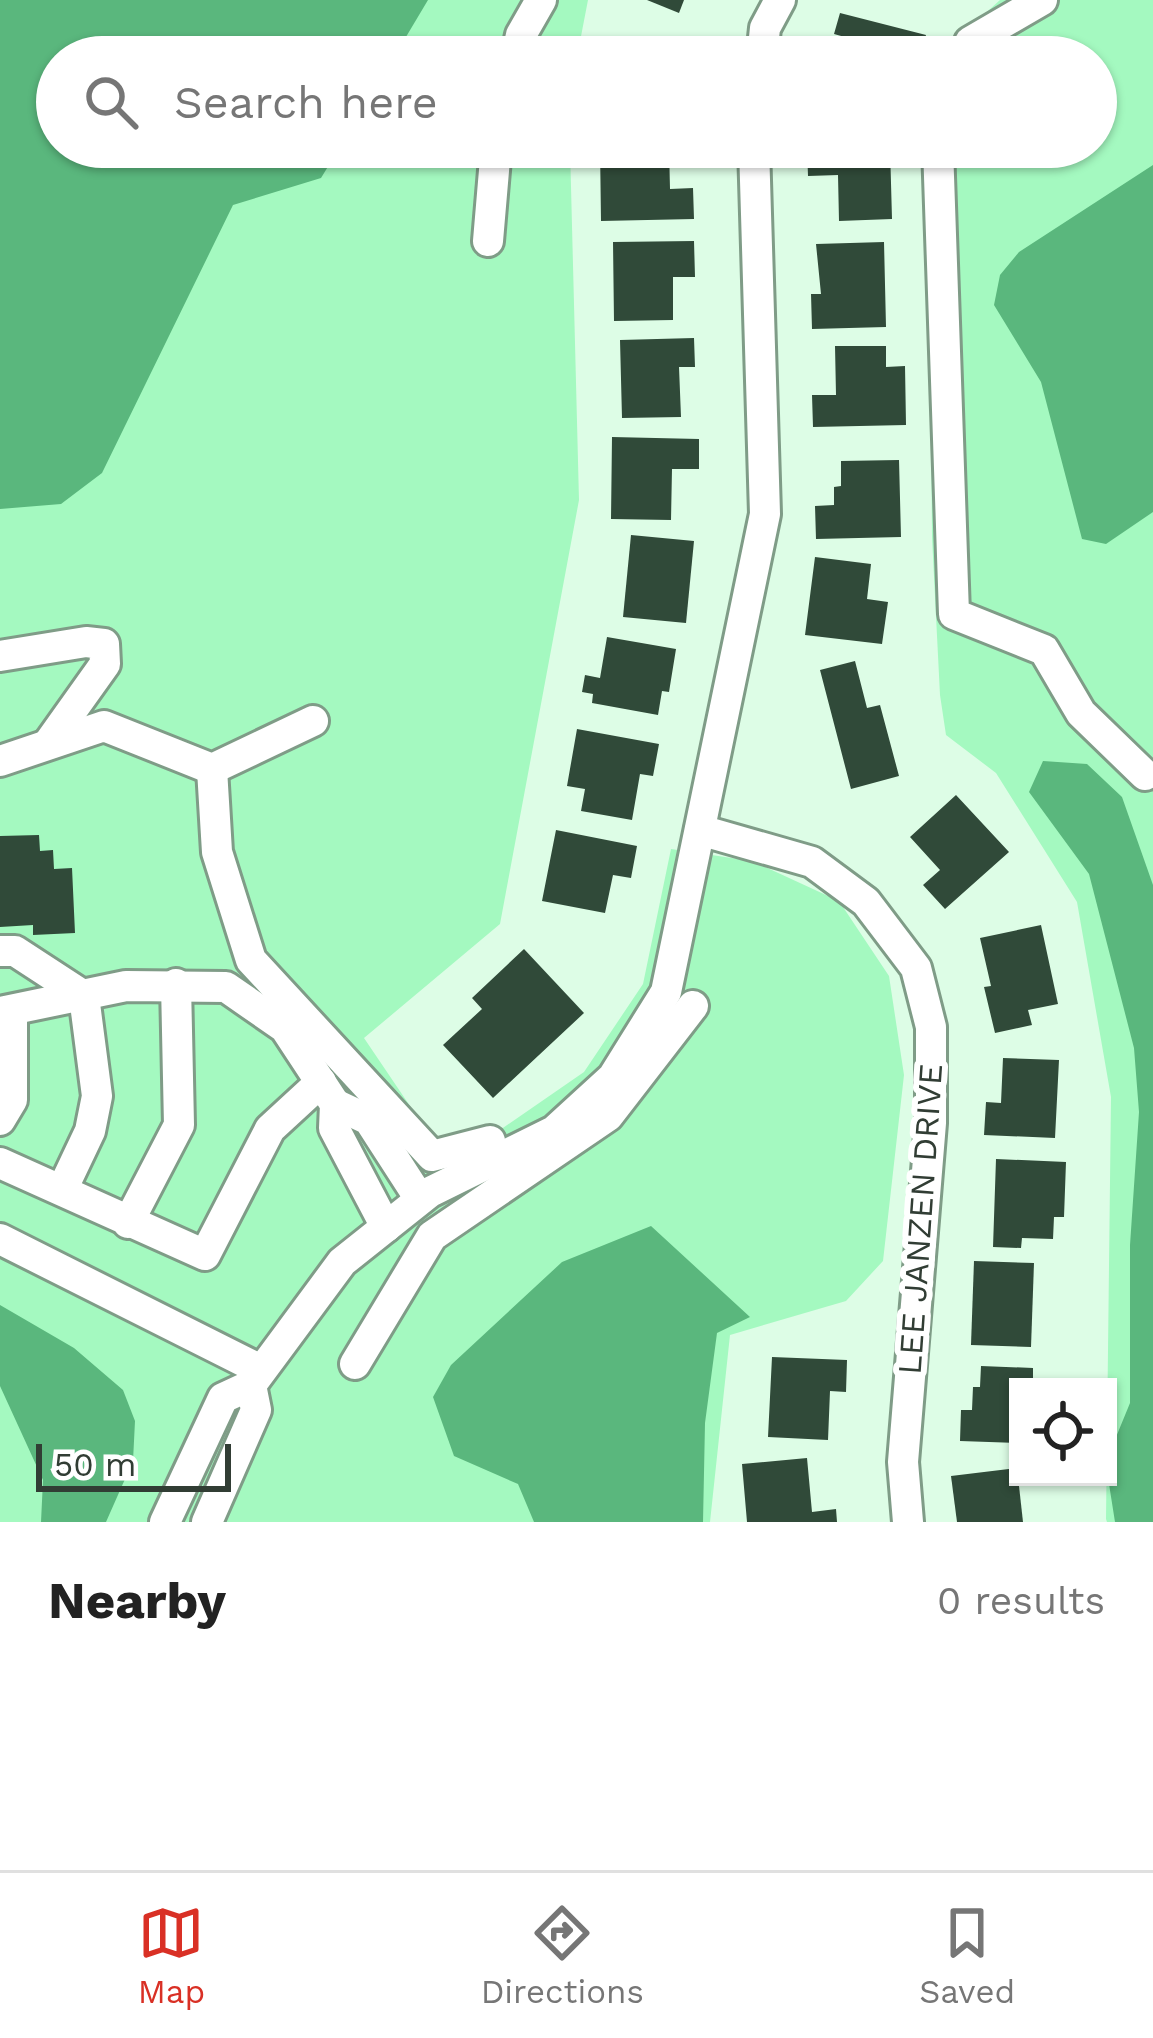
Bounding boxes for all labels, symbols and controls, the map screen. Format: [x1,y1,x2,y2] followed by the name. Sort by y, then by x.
[36,36,1117,168] search box
[78,69,144,135] icon: search
[174,76,438,129] text: Search here
[890,1062,950,1376] street label: LEE JANZEN DRIVE
[1009,1378,1117,1486] map controls
[1009,1378,1117,1486] button: locate
[36,1438,231,1491] scale bar
[54,1445,136,1484] text: 50 m
[48,1571,226,1630] text: Nearby
[937,1578,1105,1623] text: 0 results
[138,1900,205,2011] tab: Map
[481,1900,644,2011] tab: Directions
[919,1900,1015,2011] tab: Saved

